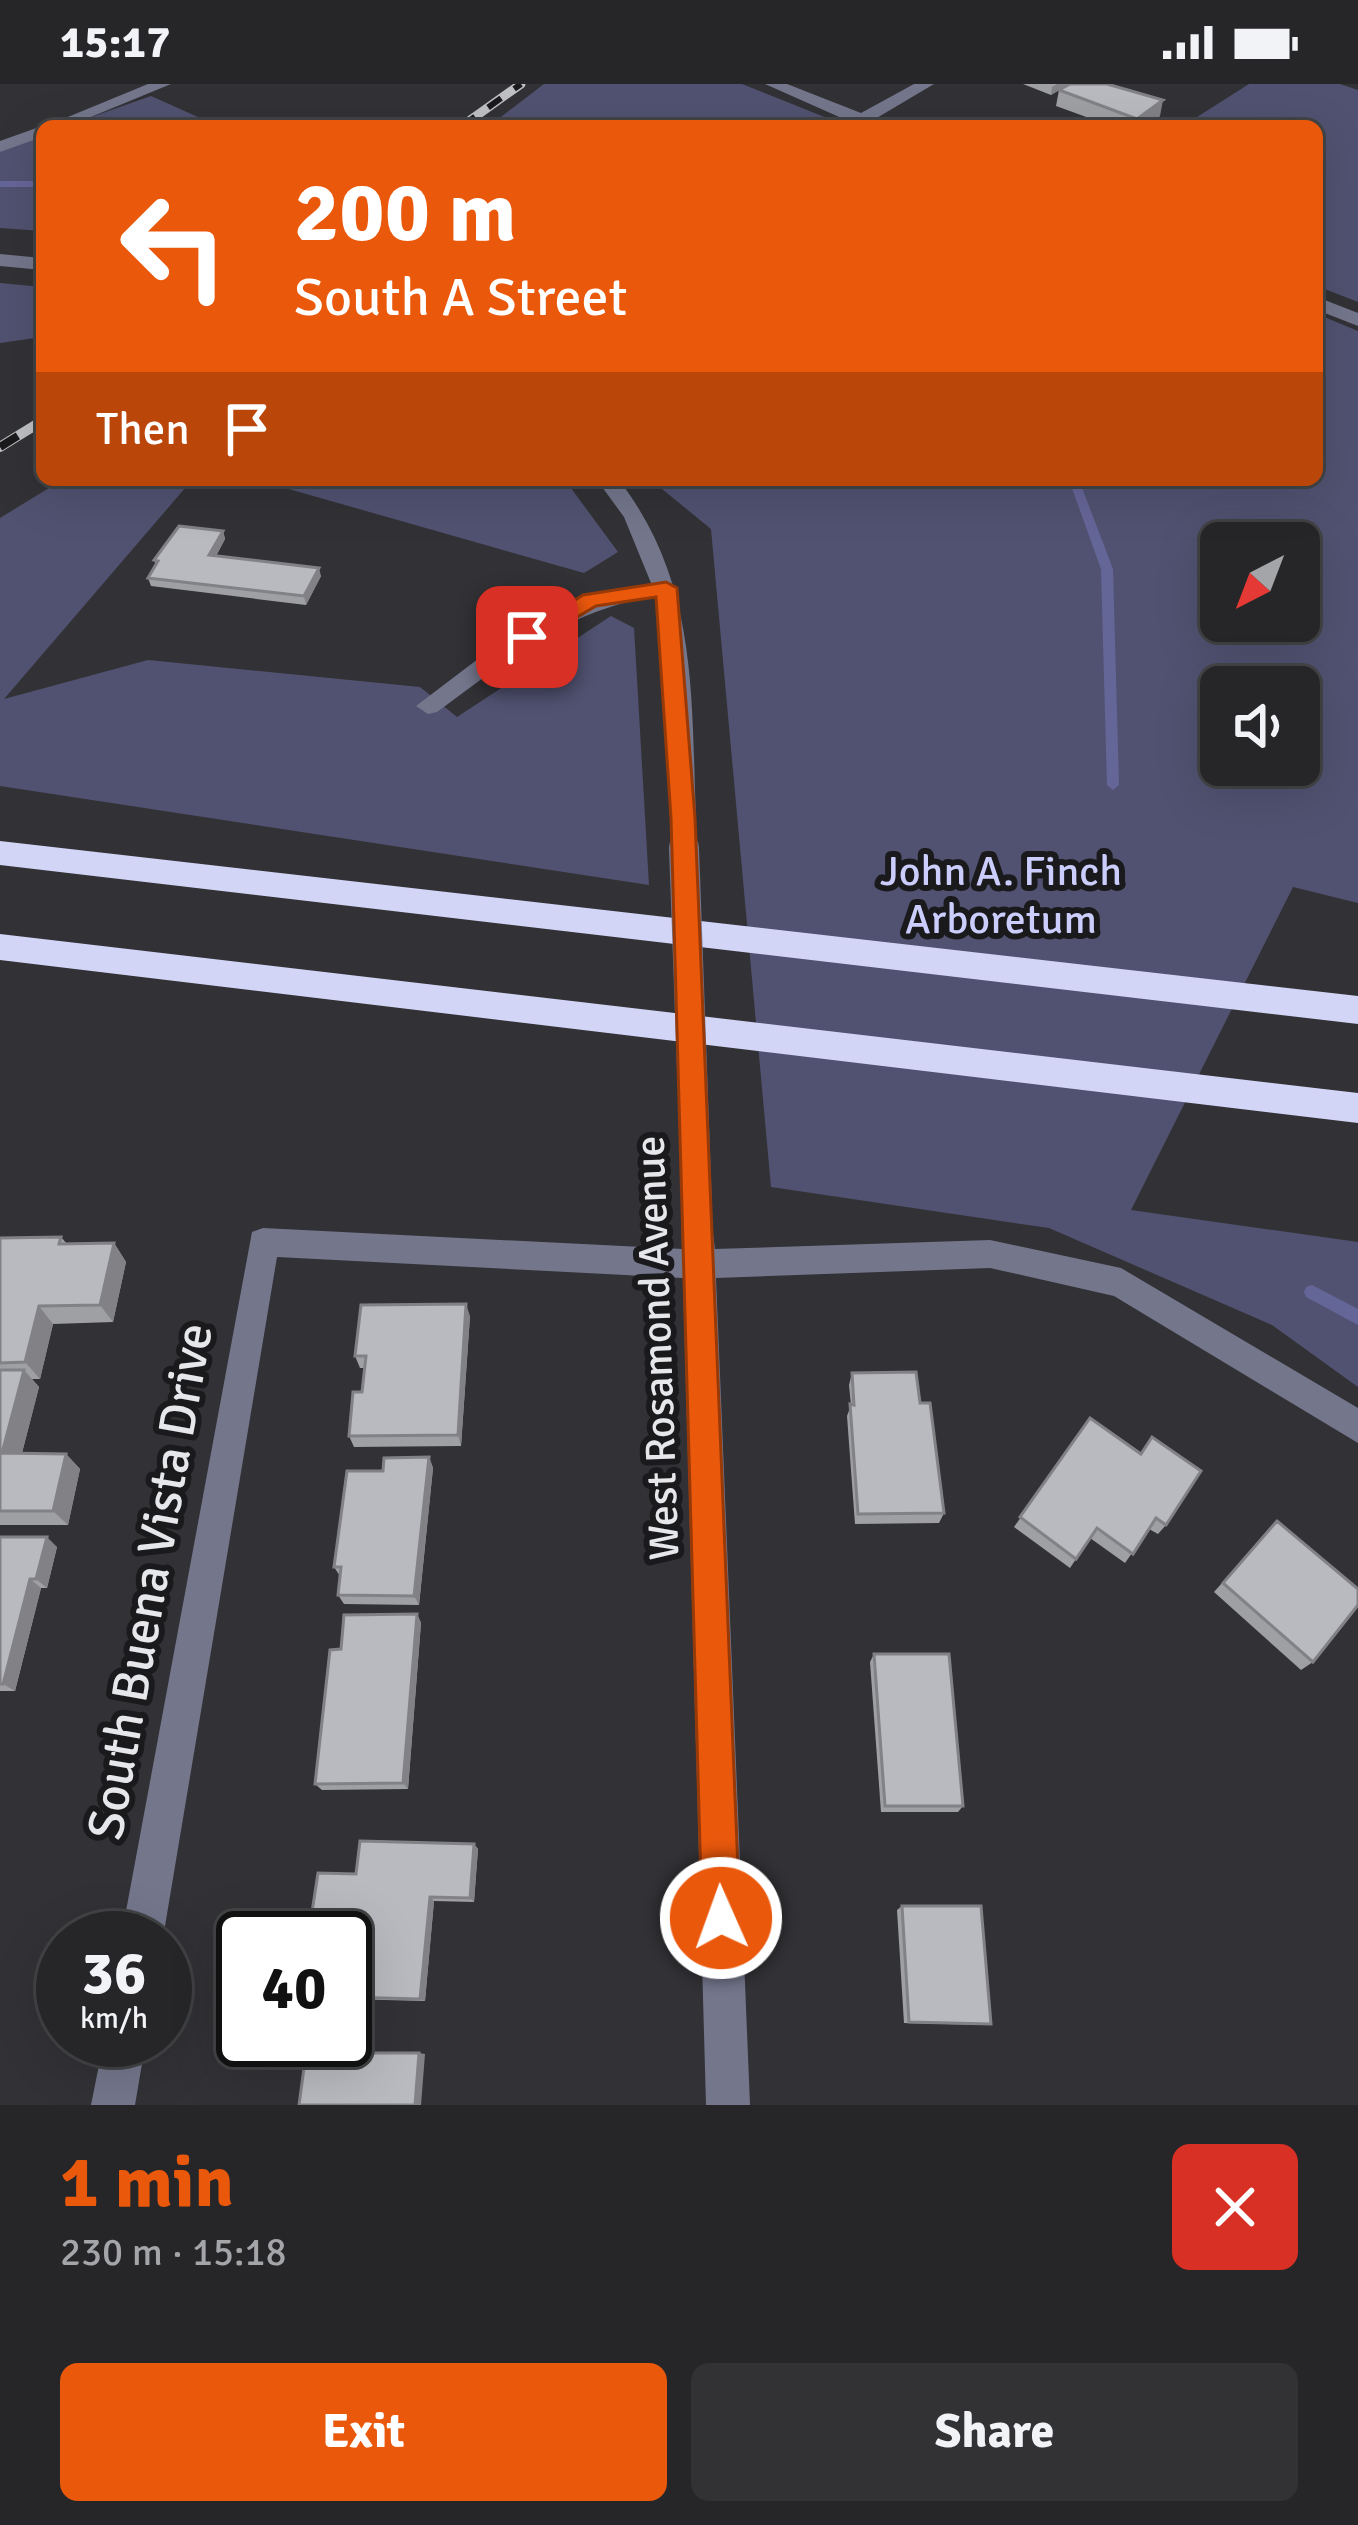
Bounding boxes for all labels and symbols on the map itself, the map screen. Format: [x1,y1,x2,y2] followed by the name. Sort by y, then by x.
[1200,522,1320,642] north arrow
[476,586,578,688] pin
[880,846,1122,945] park label: John A. Finch Arboretum
[625,1135,690,1561] street label: West Rosamond Avenue
[74,1318,227,1844] street label: South Buena Vista Drive
[658,1855,784,1981] position arrow
[216,1911,372,2067] speed limit sign: 40

